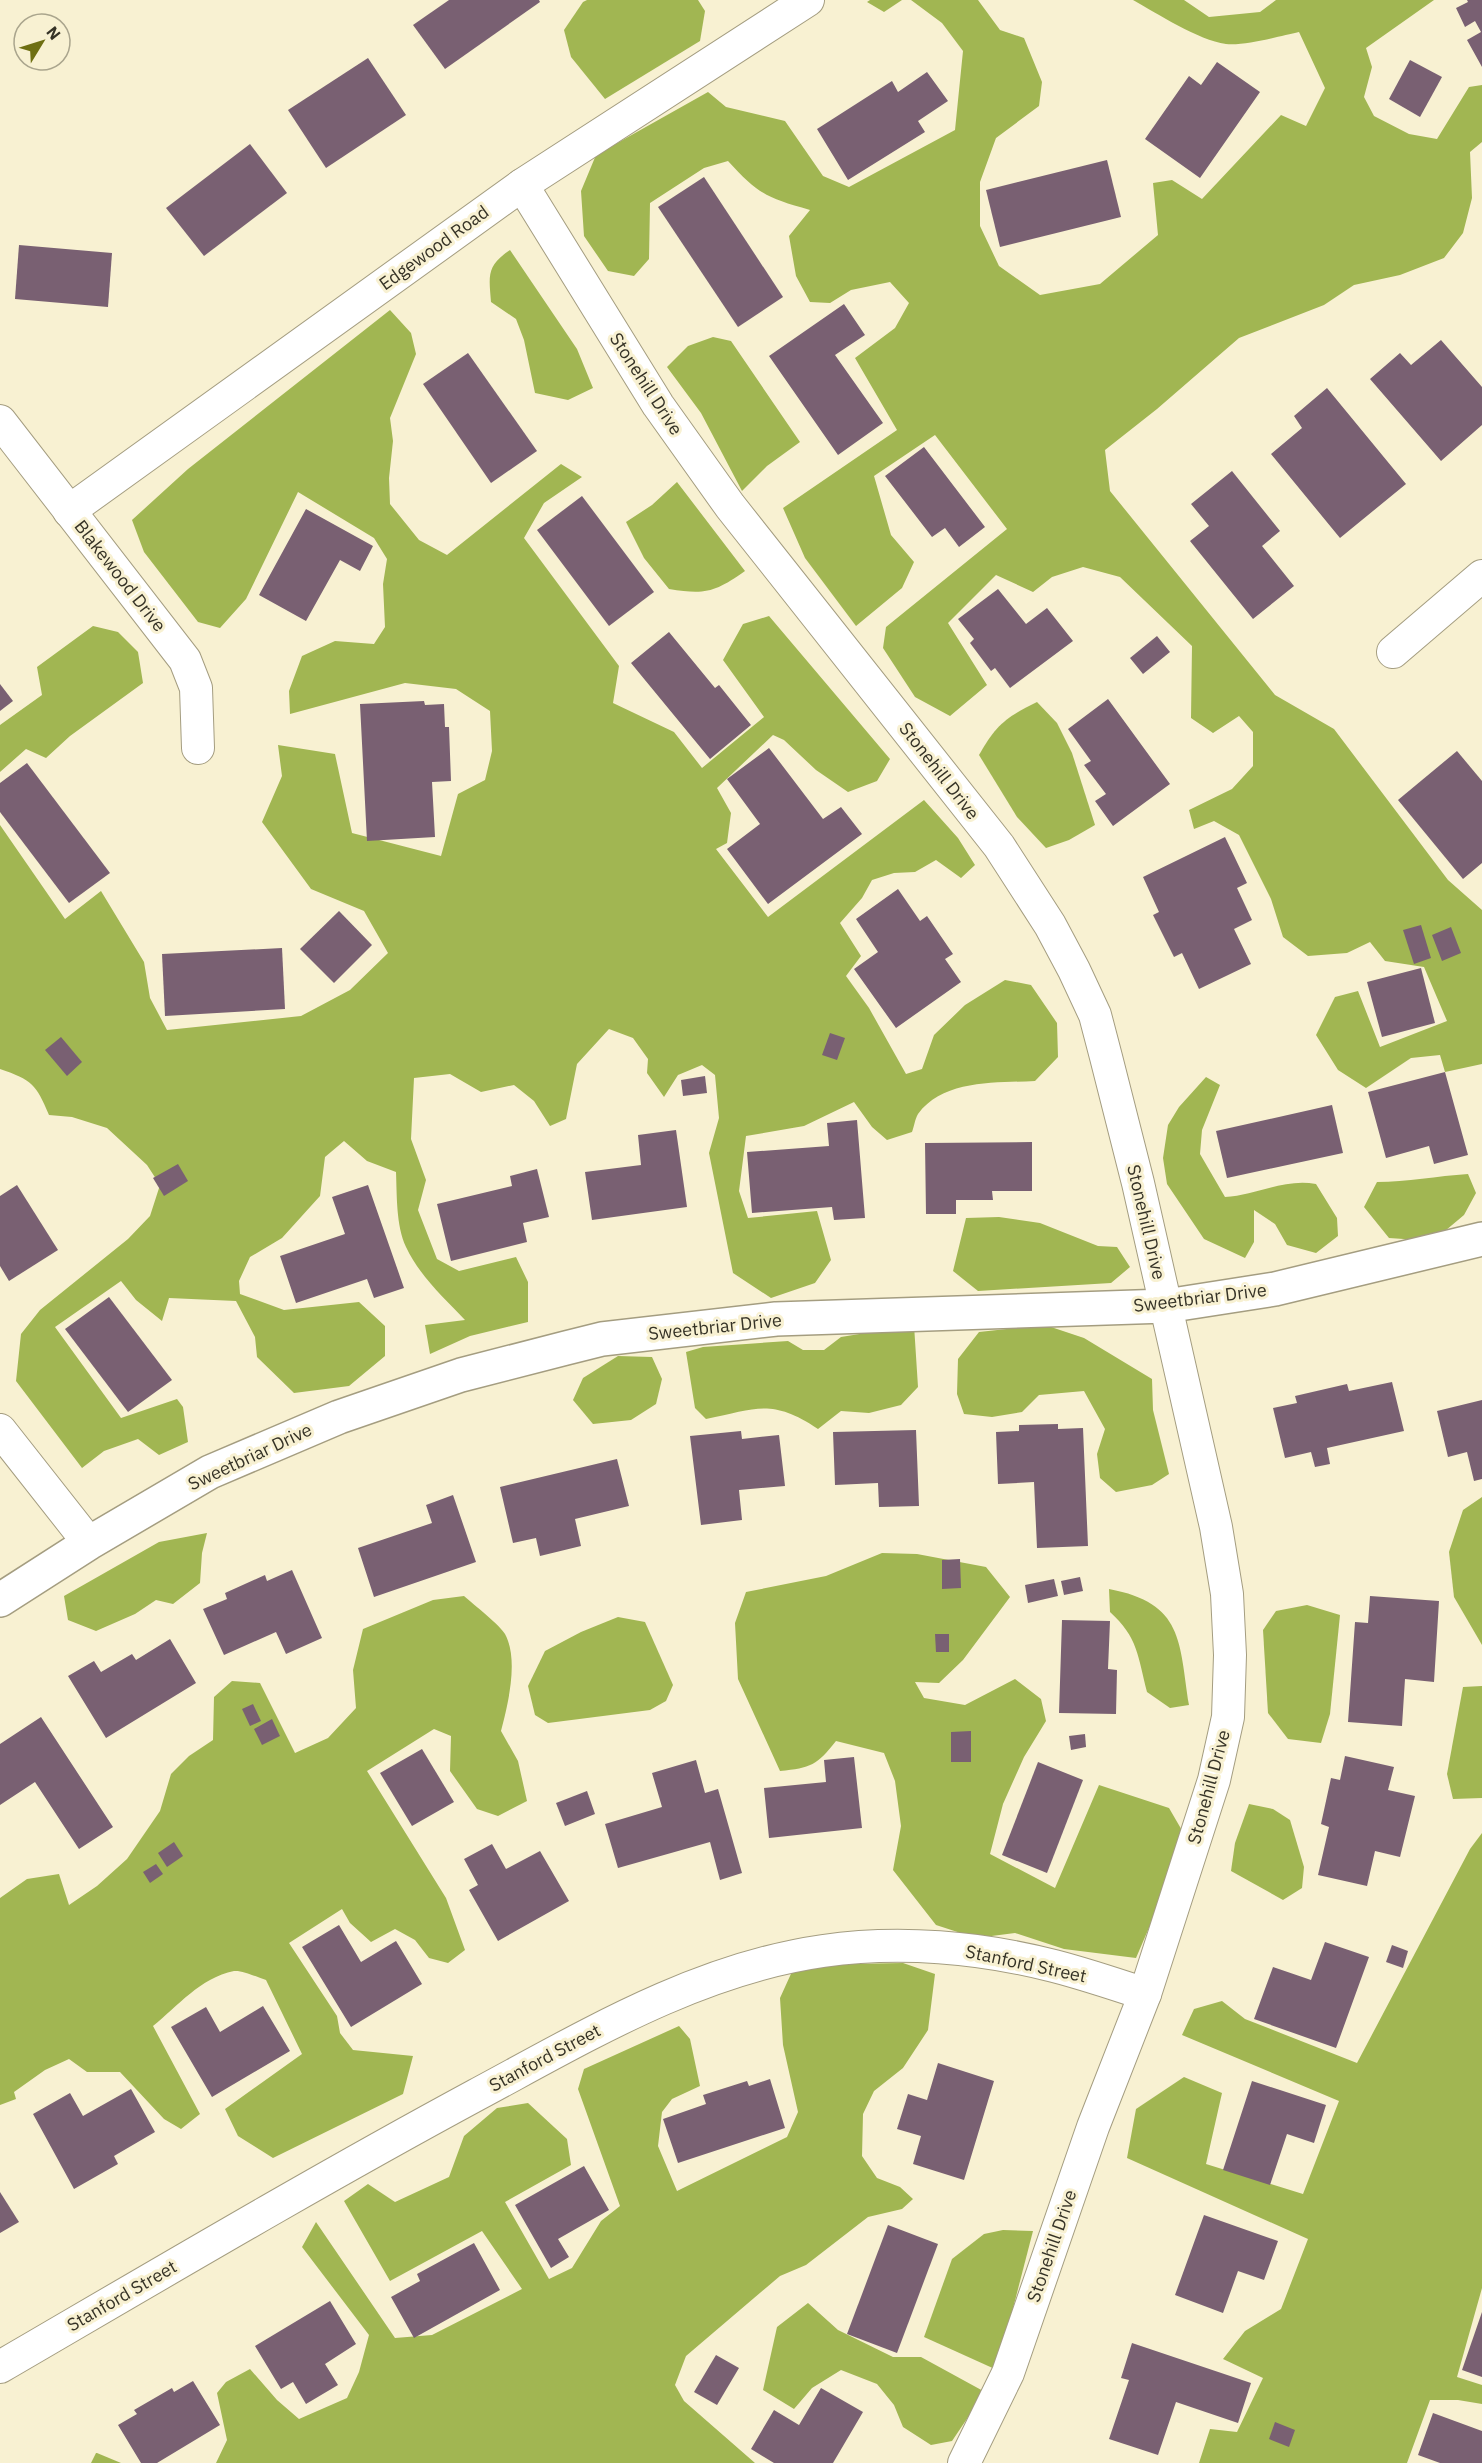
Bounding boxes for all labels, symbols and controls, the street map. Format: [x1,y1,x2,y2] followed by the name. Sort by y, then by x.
[12,12,72,72] north arrow
[42,22,65,43] text: N
[374,200,493,295] street label: Edgewood Road
[605,328,688,439] street label: Stonehill Drive
[70,515,171,636] street label: Blakewood Drive
[894,717,985,824] street label: Stonehill Drive
[1122,1162,1171,1282] street label: Stonehill Drive
[1132,1278,1268,1317] street label: Sweetbriar Drive
[647,1308,783,1345] street label: Sweetbriar Drive
[184,1418,316,1495] street label: Sweetbriar Drive
[1182,1727,1235,1847] street label: Stonehill Drive
[964,1939,1089,1988] street label: Stanford Street
[485,2019,604,2097] street label: Stanford Street
[1022,2187,1082,2305] street label: Stonehill Drive
[63,2255,181,2336] street label: Stanford Street

